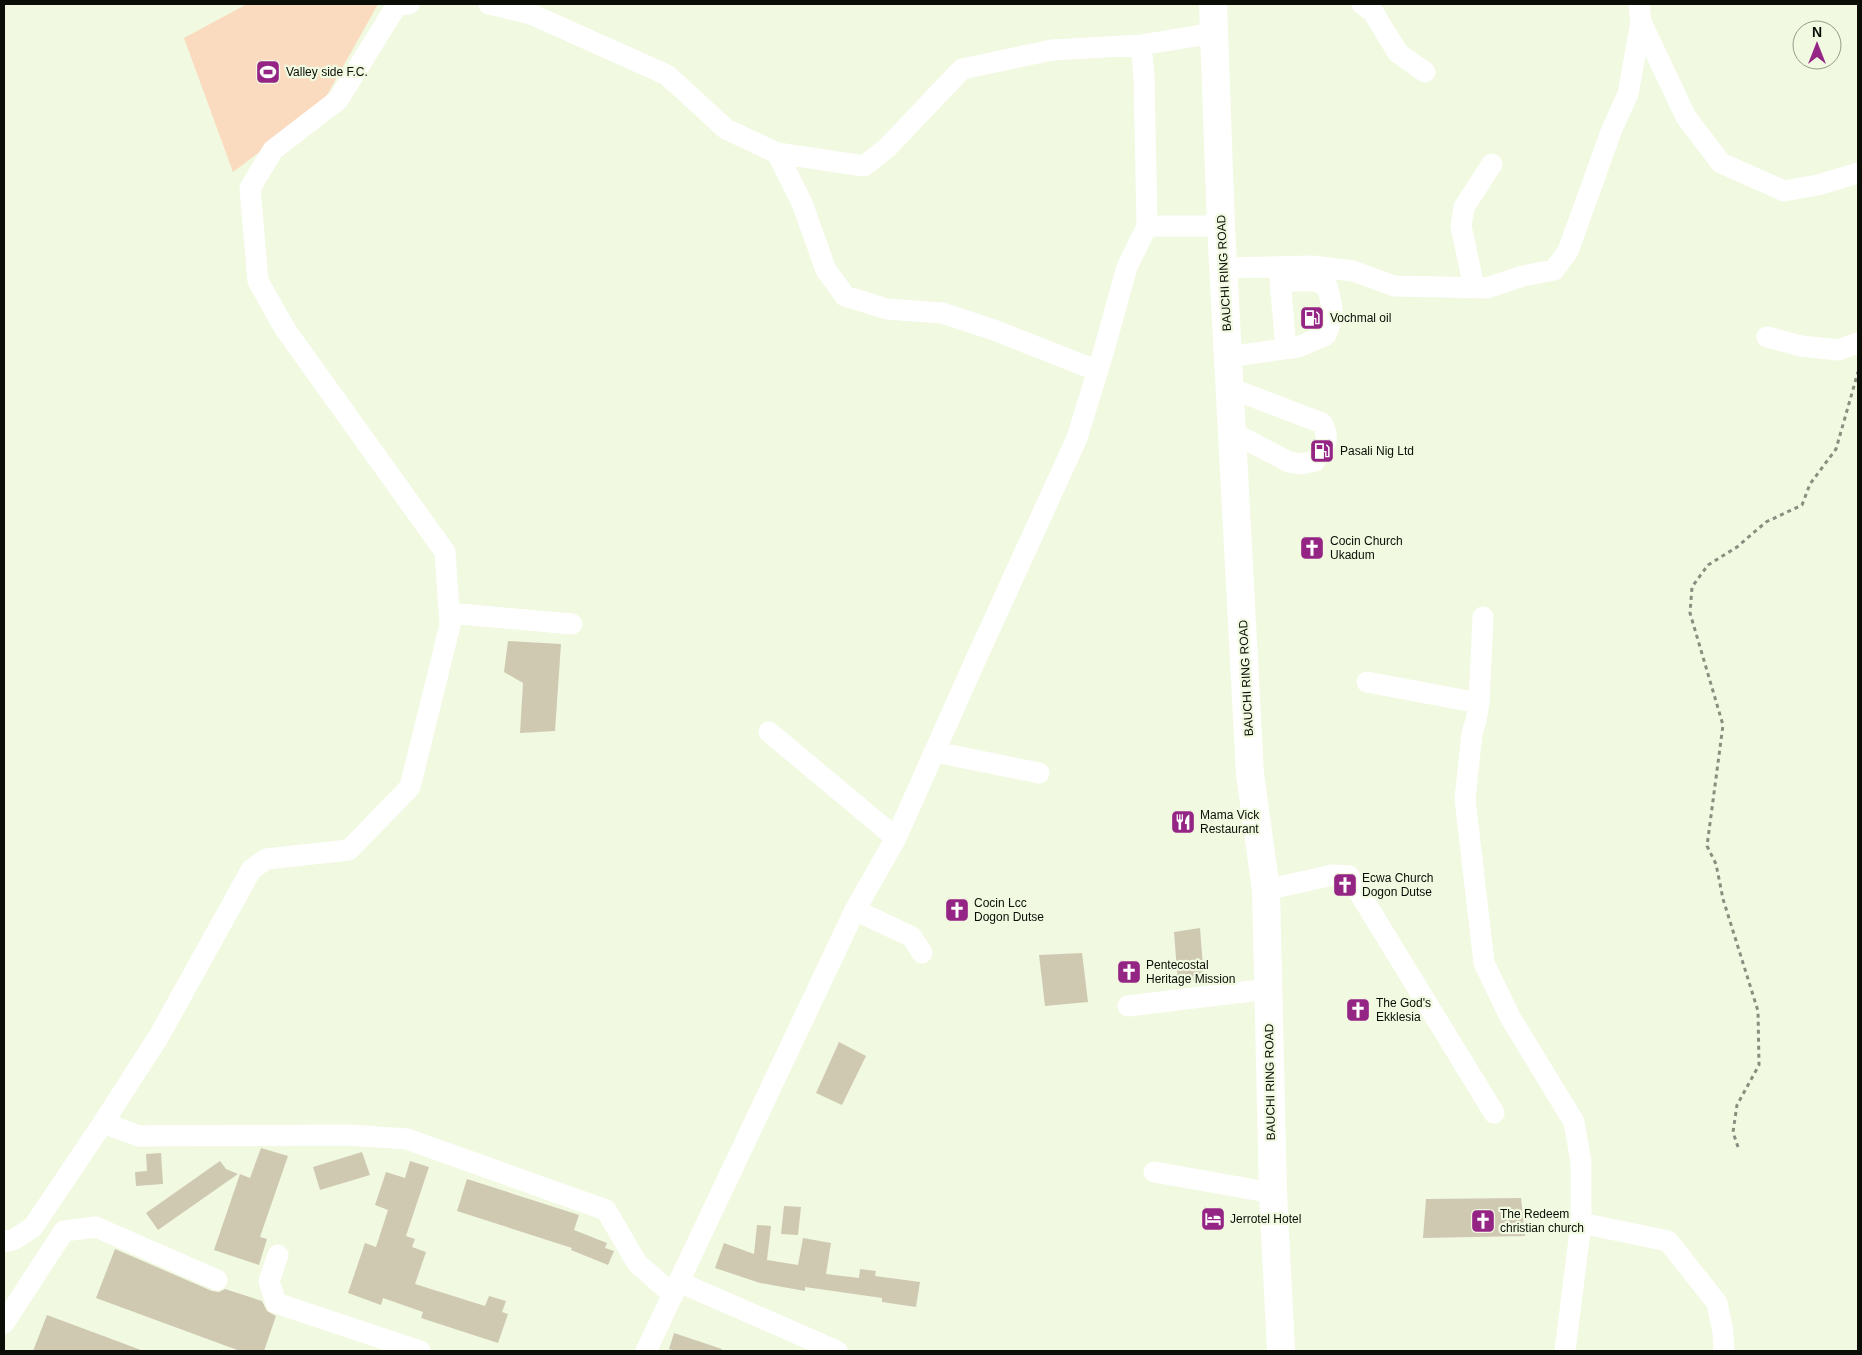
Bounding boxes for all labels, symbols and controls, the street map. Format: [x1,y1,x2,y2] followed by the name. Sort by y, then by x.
[1792,20,1842,70] north arrow
[1812,24,1822,40] text: N
[255,59,281,85] sports icon: Valley side F.C.
[286,65,368,79] place label: Valley side F.C.
[1214,214,1234,332] street label: BAUCHI RING ROAD
[1299,305,1325,331] fuel station icon: Vochmal oil
[1330,311,1391,325] place label: Vochmal oil
[1309,438,1335,464] fuel station icon: Pasali Nig Ltd
[1340,444,1414,458] place label: Pasali Nig Ltd
[1330,534,1403,562] place label: Cocin Church Ukadum
[1299,535,1325,561] church icon: Cocin Church Ukadum
[1236,619,1256,737] street label: BAUCHI RING ROAD
[1200,808,1260,836] place label: Mama Vick Restaurant
[1170,809,1196,835] restaurant icon: Mama Vick Restaurant
[1362,871,1433,899] place label: Ecwa Church Dogon Dutse
[1332,872,1358,898] church icon: Ecwa Church Dogon Dutse
[974,896,1044,924] place label: Cocin Lcc Dogon Dutse
[944,897,970,923] church icon: Cocin Lcc Dogon Dutse
[1146,958,1235,986] place label: Pentecostal Heritage Mission
[1116,959,1142,985] church icon: Pentecostal Heritage Mission
[1376,996,1431,1024] place label: The God's Ekklesia
[1345,997,1371,1023] church icon: The God's Ekklesia
[1262,1023,1278,1140] street label: BAUCHI RING ROAD
[1200,1206,1226,1232] hotel icon: Jerrotel Hotel
[1500,1207,1584,1235] place label: The Redeem christian church
[1470,1208,1496,1234] church icon: The Redeem christian church
[1230,1212,1301,1226] place label: Jerrotel Hotel

